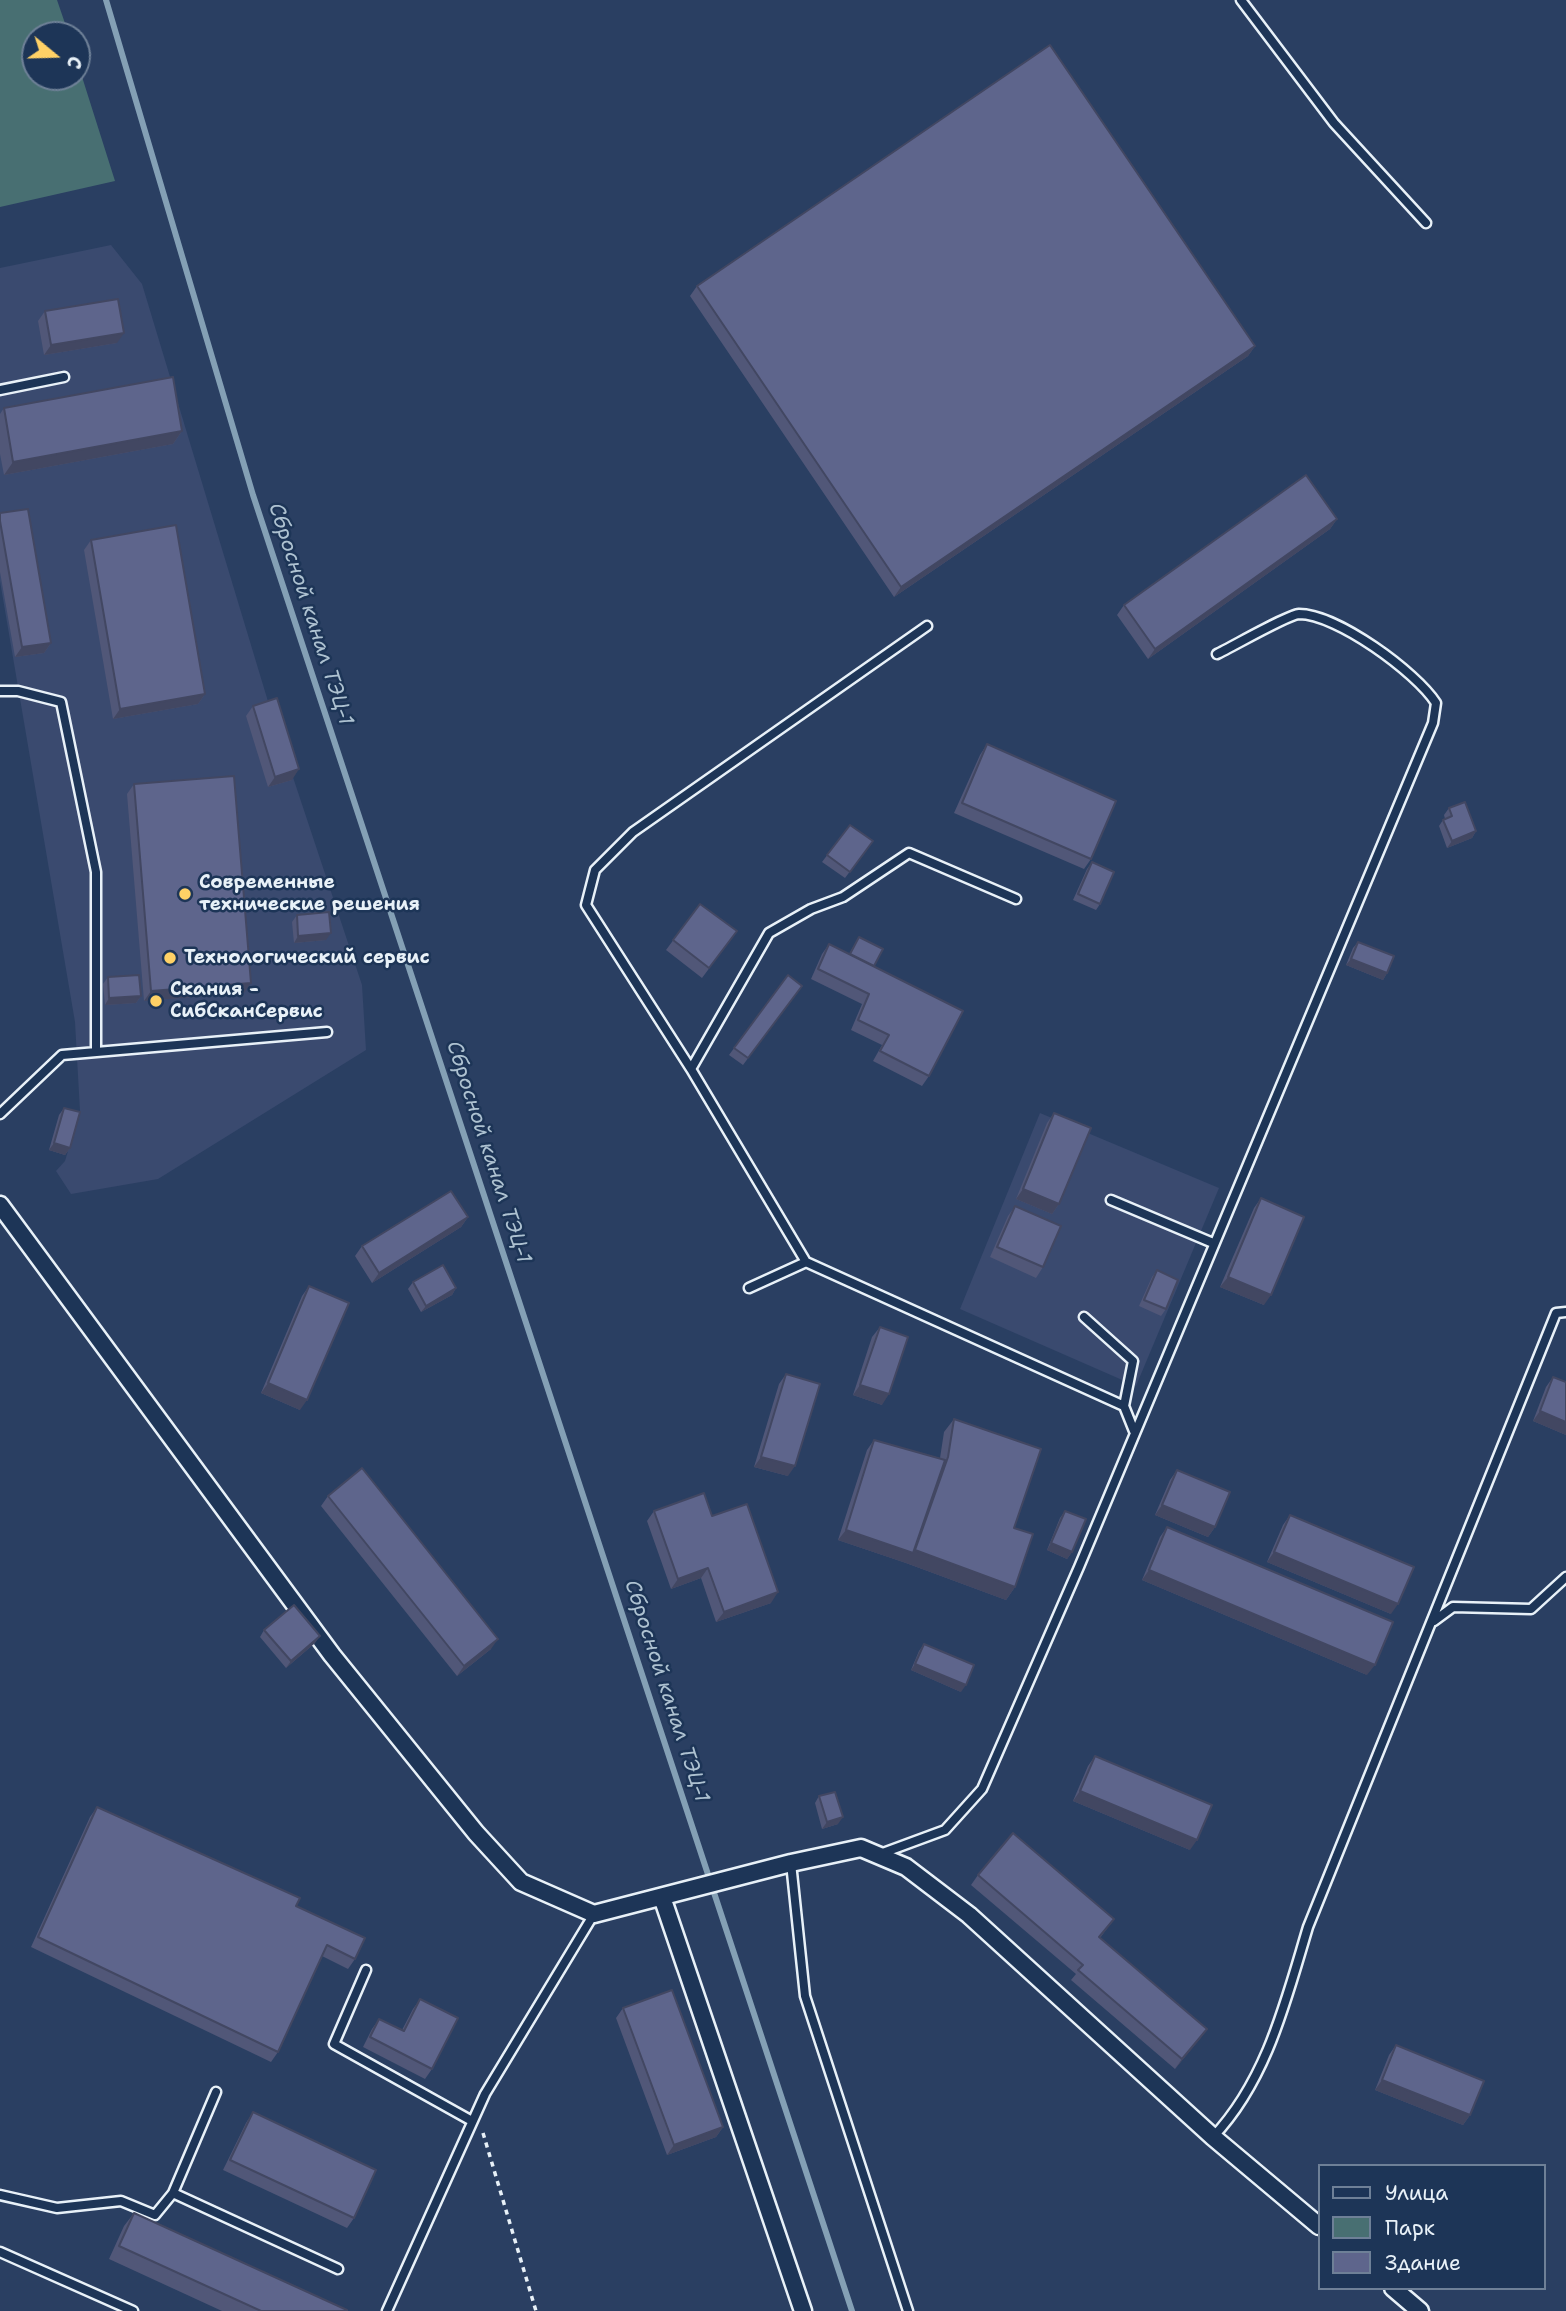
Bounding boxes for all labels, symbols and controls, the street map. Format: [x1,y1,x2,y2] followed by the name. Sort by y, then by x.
[21,21,91,91] north arrow
[61,53,88,72] text: С
[262,500,358,728] water label: Сбросной канал ТЭЦ-1
[199,872,420,916] place label: Современные технические решения
[177,886,193,902] marker: Современные технические решения
[184,947,430,969] place label: Технологический сервис
[162,950,178,966] marker: Технологический сервис
[170,979,323,1023] place label: Скания - СибСканСервис
[148,993,164,1009] marker: Скания - СибСканСервис
[440,1038,536,1266] water label: Сбросной канал ТЭЦ-1
[618,1577,714,1805] water label: Сбросной канал ТЭЦ-1
[1318,2164,1545,2290] legend
[1385,2179,1448,2207] text: Улица
[1385,2214,1435,2242] text: Парк
[1385,2249,1461,2277] text: Здание

